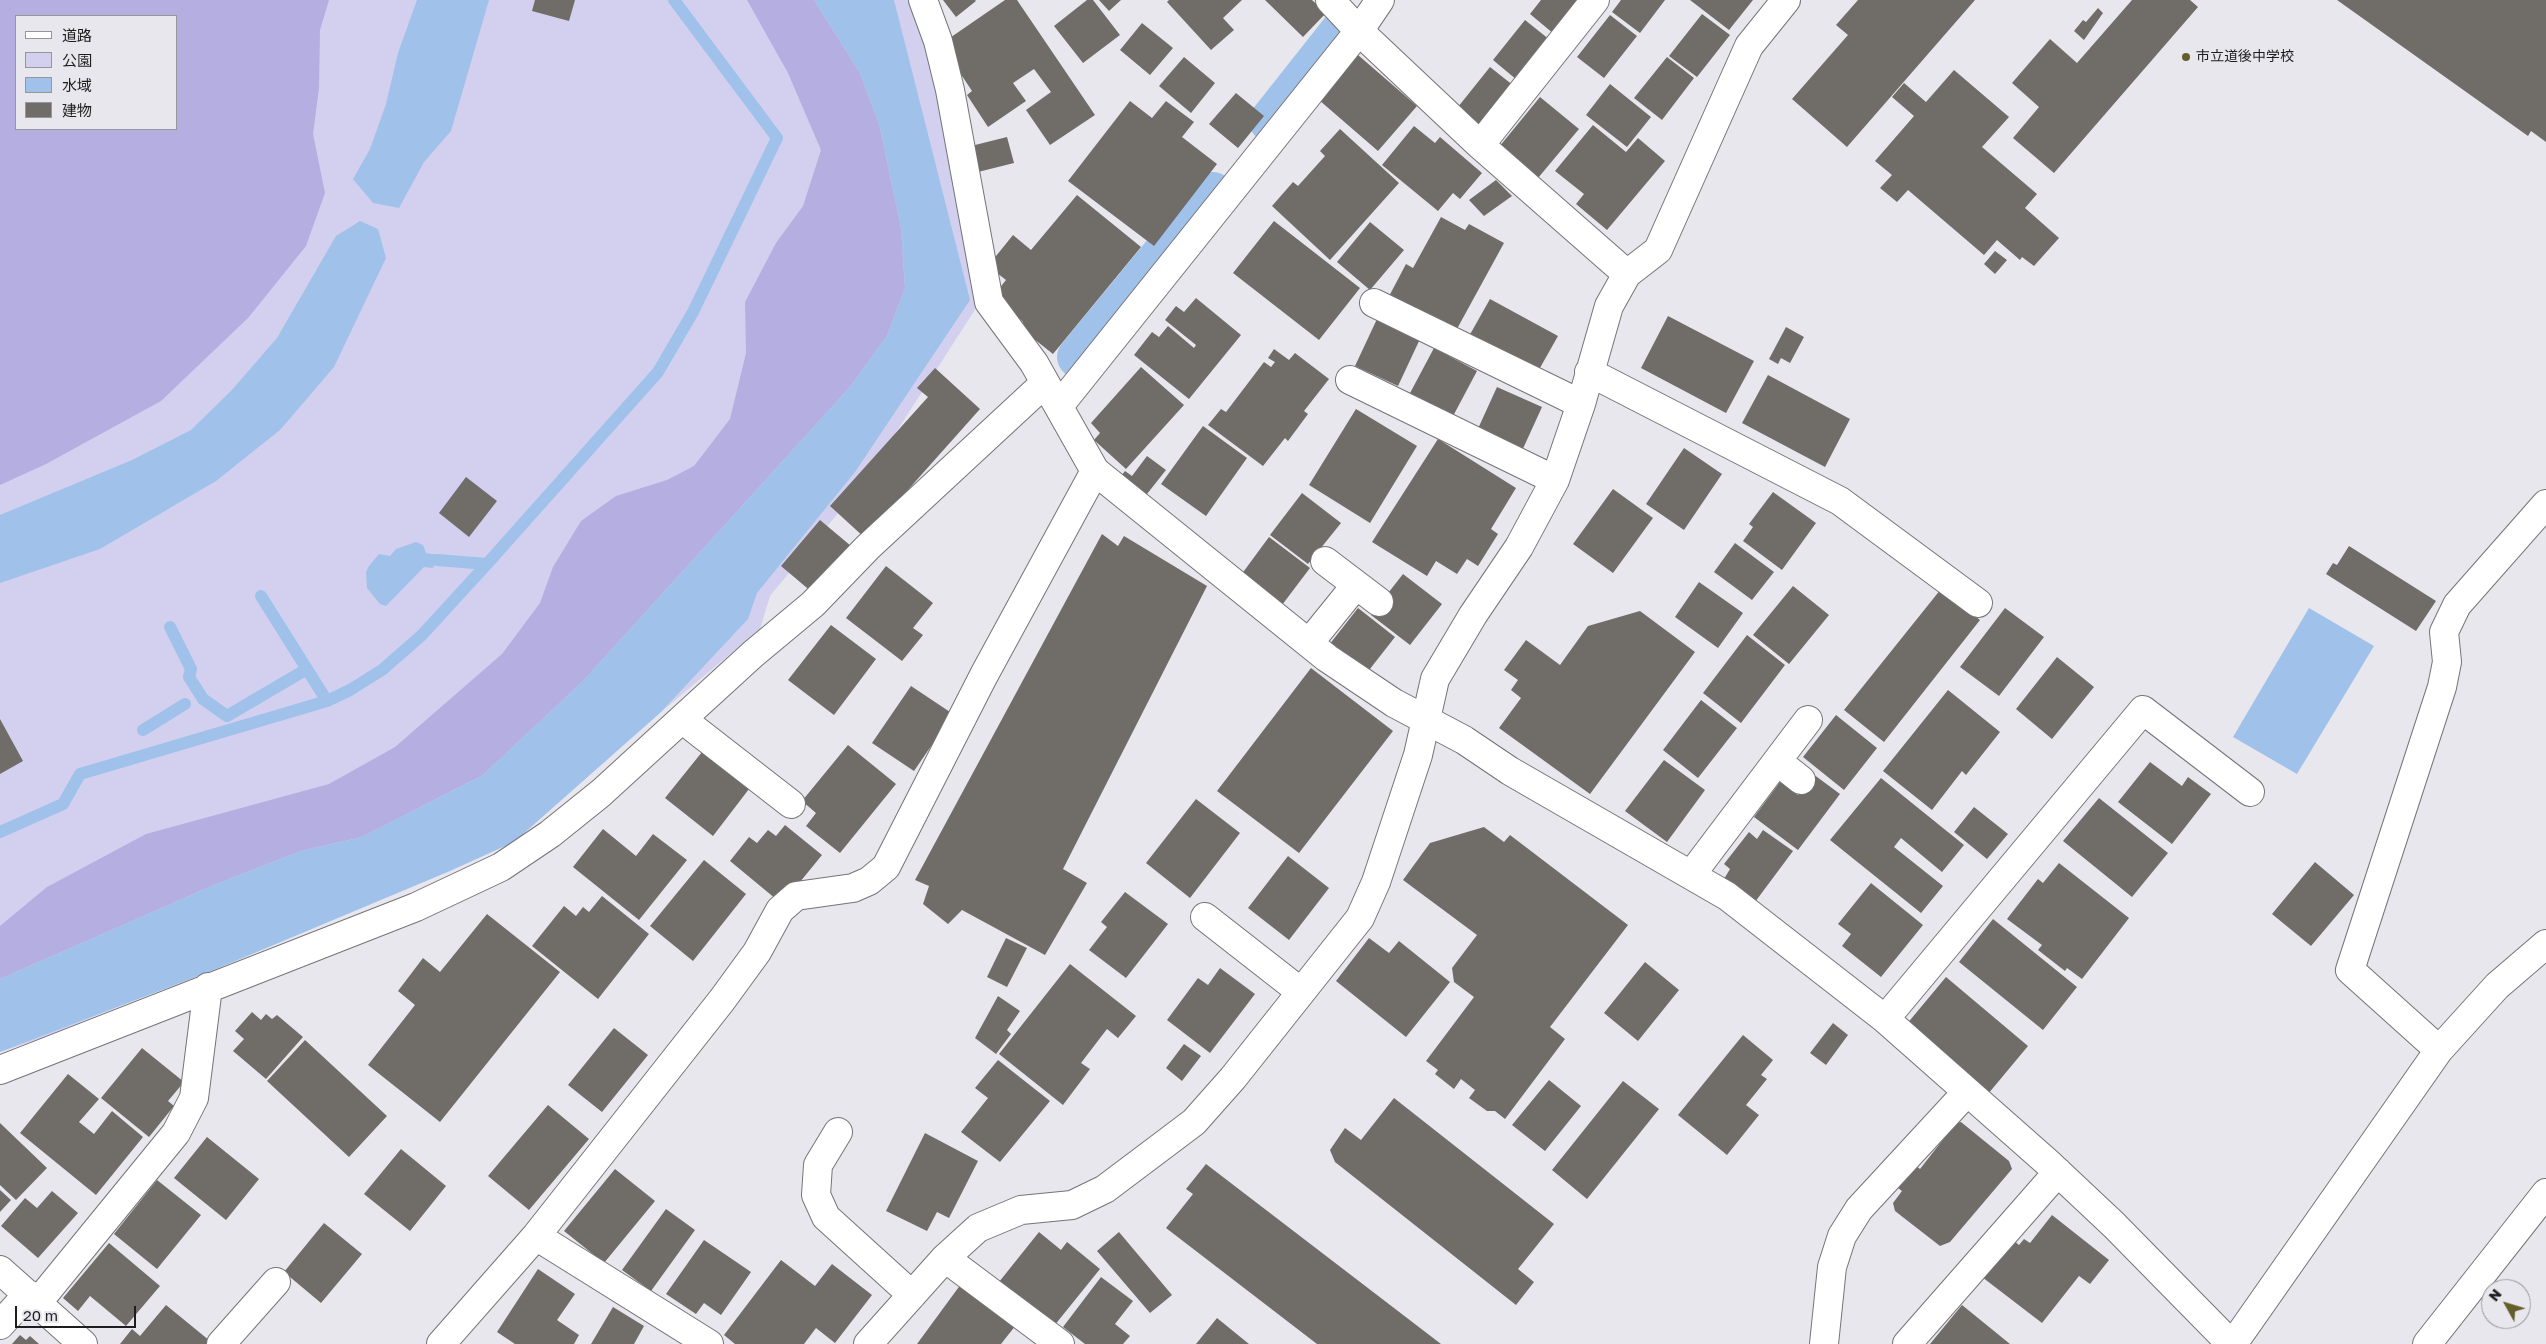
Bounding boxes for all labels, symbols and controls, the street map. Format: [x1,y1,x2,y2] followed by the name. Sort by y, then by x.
[15,15,178,130] legend
[62,26,92,44] text: 道路
[2196,49,2294,65] place label: 市立道後中学校
[62,51,92,69] text: 公園
[2180,51,2192,63] marker: 市立道後中学校
[62,76,92,94] text: 水域
[62,101,92,119] text: 建物
[2481,1279,2531,1329] north arrow
[2485,1285,2505,1304] text: N
[18,1296,139,1328] scale bar
[23,1306,58,1324] text: 20 m

